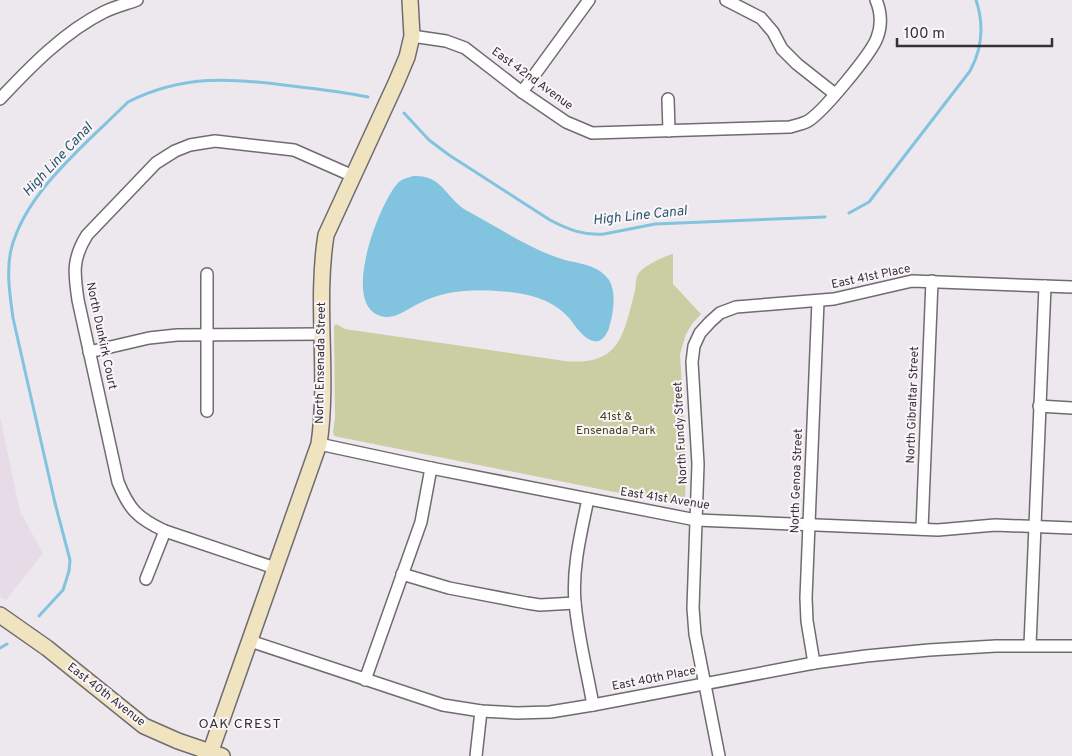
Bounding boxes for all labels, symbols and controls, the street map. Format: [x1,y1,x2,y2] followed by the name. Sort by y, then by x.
[897,15,1052,47] scale bar
[904,25,945,44] text: 100 m
[488,44,576,114] street label: East 42nd Avenue
[20,119,97,200] water label: High Line Canal
[592,202,689,229] water label: High Line Canal
[830,261,912,293] street label: East 41st Place
[82,281,120,391] street label: North Dunkirk Court
[312,302,330,424] street label: North Ensenada Street
[903,346,923,464] street label: North Gibraltar Street
[670,381,692,485] street label: North Fundy Street
[576,409,656,439] park label: 41st & Ensenada Park
[787,428,807,534] street label: North Genoa Street
[619,484,711,514] street label: East 41st Avenue
[64,659,148,731] street label: East 40th Avenue
[611,663,697,695] street label: East 40th Place
[198,716,282,733] district label: OAK CREST

